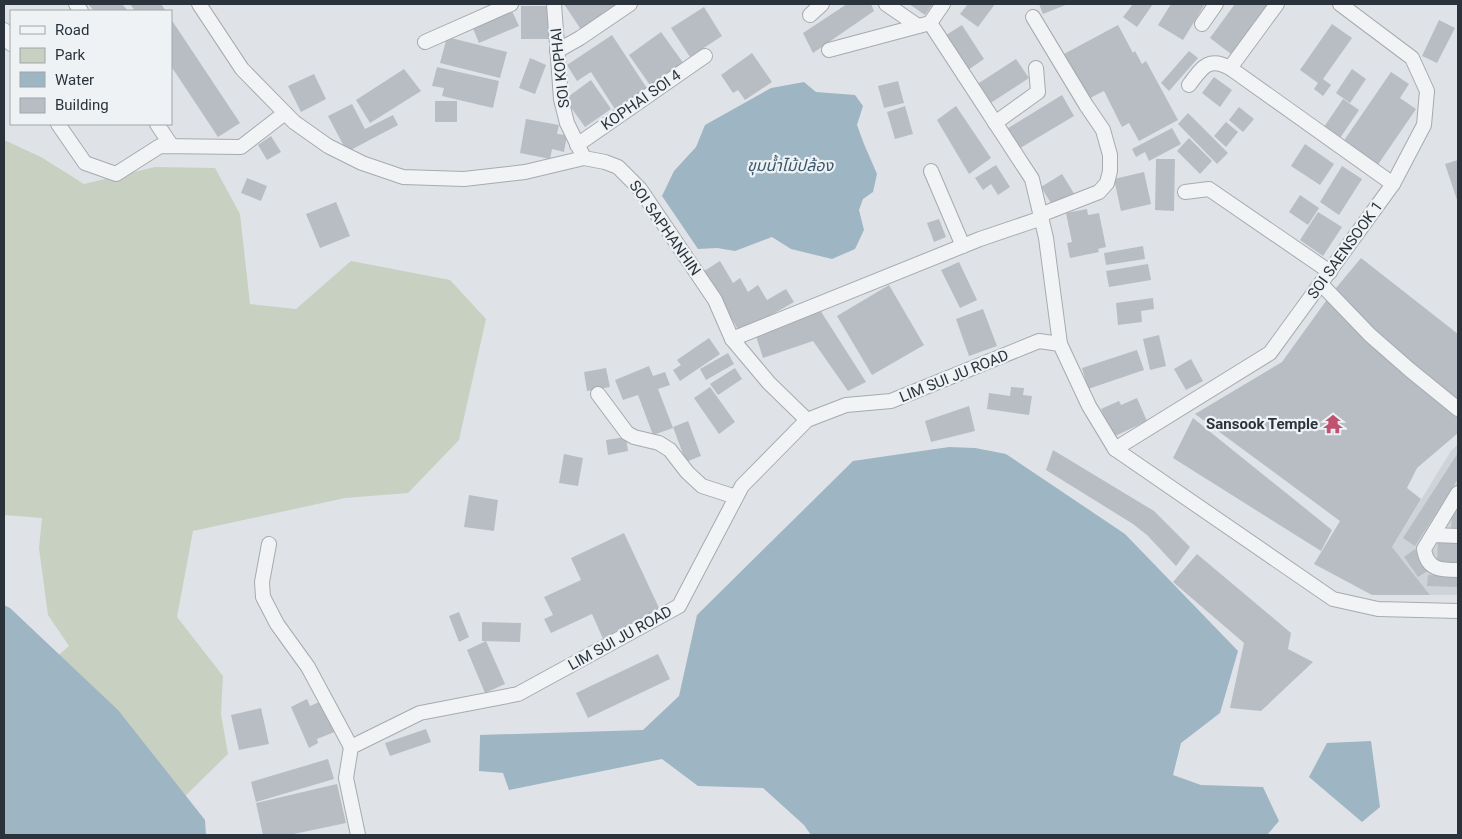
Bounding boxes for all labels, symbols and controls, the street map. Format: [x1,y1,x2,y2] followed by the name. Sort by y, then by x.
[10,10,172,125] legend
[55,21,89,39] text: Road
[547,27,573,109] street label: SOI KOPHAI
[55,46,86,64] text: Park
[598,66,685,134] street label: KOPHAI SOI 4
[55,71,94,89] text: Water
[55,96,109,114] text: Building
[747,154,834,176] water label: ขุมน้ำไม้ปล้อง
[626,177,704,279] street label: SOI SAPHANHIN
[1304,198,1386,302] street label: SOI SAENSOOK 1
[897,346,1011,406] street label: LIM SUI JU ROAD
[1322,413,1344,435] temple icon: Sansook Temple
[1206,415,1318,433] place label: Sansook Temple
[565,602,675,674] street label: LIM SUI JU ROAD

